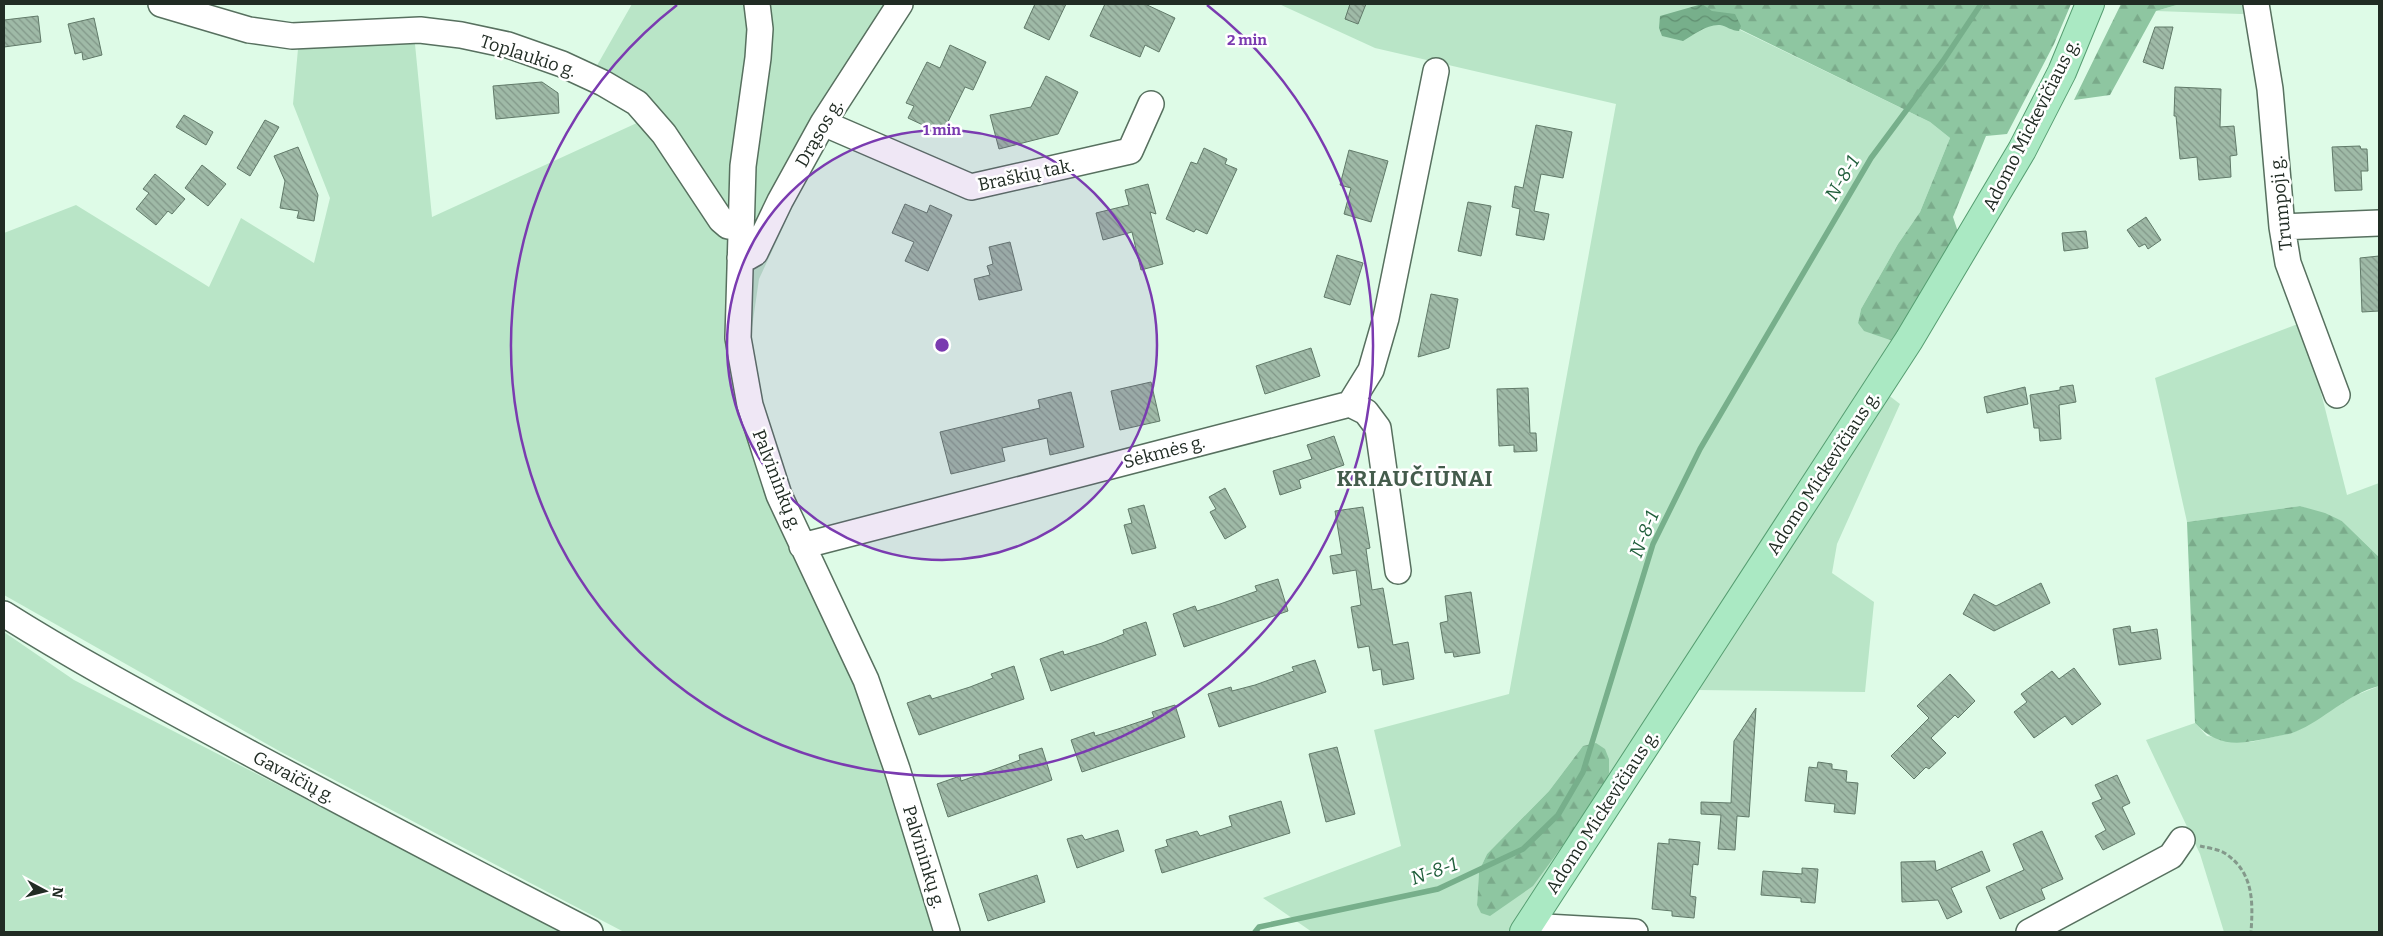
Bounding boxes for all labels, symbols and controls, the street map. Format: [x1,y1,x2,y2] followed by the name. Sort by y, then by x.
[477,30,579,82] street label: Toplaukio g.
[1227,31,1267,49] text: 2 min
[1978,35,2084,215] street label: Adomo Mickevičiaus g.
[791,95,847,171] street label: Drąsos g.
[923,121,961,139] text: 1 min
[1820,152,1864,204] water label: N-8-1
[976,154,1076,196] street label: Braškių tak.
[2265,155,2297,251] street label: Trumpoji g.
[933,336,951,354] centre of rings
[1762,387,1884,559] street label: Adomo Mickevičiaus g.
[748,426,806,534] street label: Palvininkų g.
[1121,431,1207,473] street label: Sėkmės g.
[1336,464,1494,492] district label: KRIAUČIŪNAI
[1624,507,1664,561] water label: N-8-1
[1541,726,1663,898] street label: Adomo Mickevičiaus g.
[249,746,339,808] street label: Gavaičių g.
[898,803,950,911] street label: Palvininkų g.
[1408,852,1460,890] water label: N-8-1
[20,866,70,916] north arrow
[48,886,67,899] text: N

